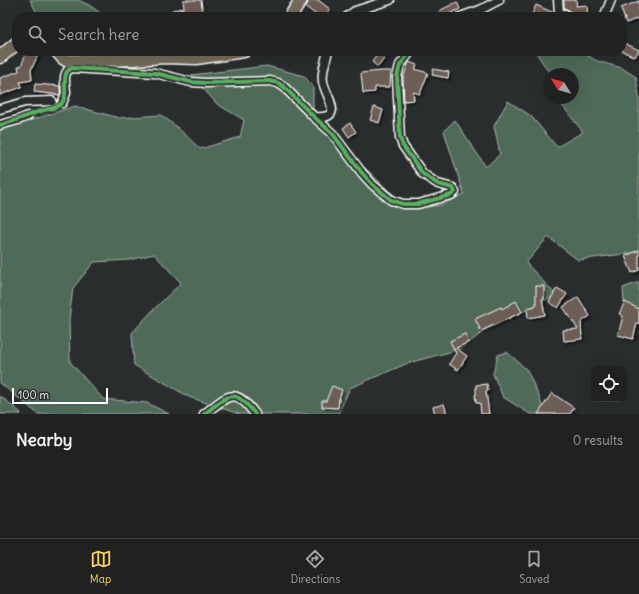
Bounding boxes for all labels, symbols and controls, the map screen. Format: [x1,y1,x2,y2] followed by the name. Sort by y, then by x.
[12,12,627,56] search box
[26,23,48,45] icon: search
[58,25,139,44] text: Search here
[543,68,579,104] north arrow
[591,366,627,402] map controls
[591,366,627,402] button: locate
[12,386,108,405] scale bar
[18,388,49,402] text: 100 m
[16,429,72,451] text: Nearby
[573,432,623,449] text: 0 results
[90,548,112,586] tab: Map
[291,548,340,586] tab: Directions
[519,548,549,586] tab: Saved

